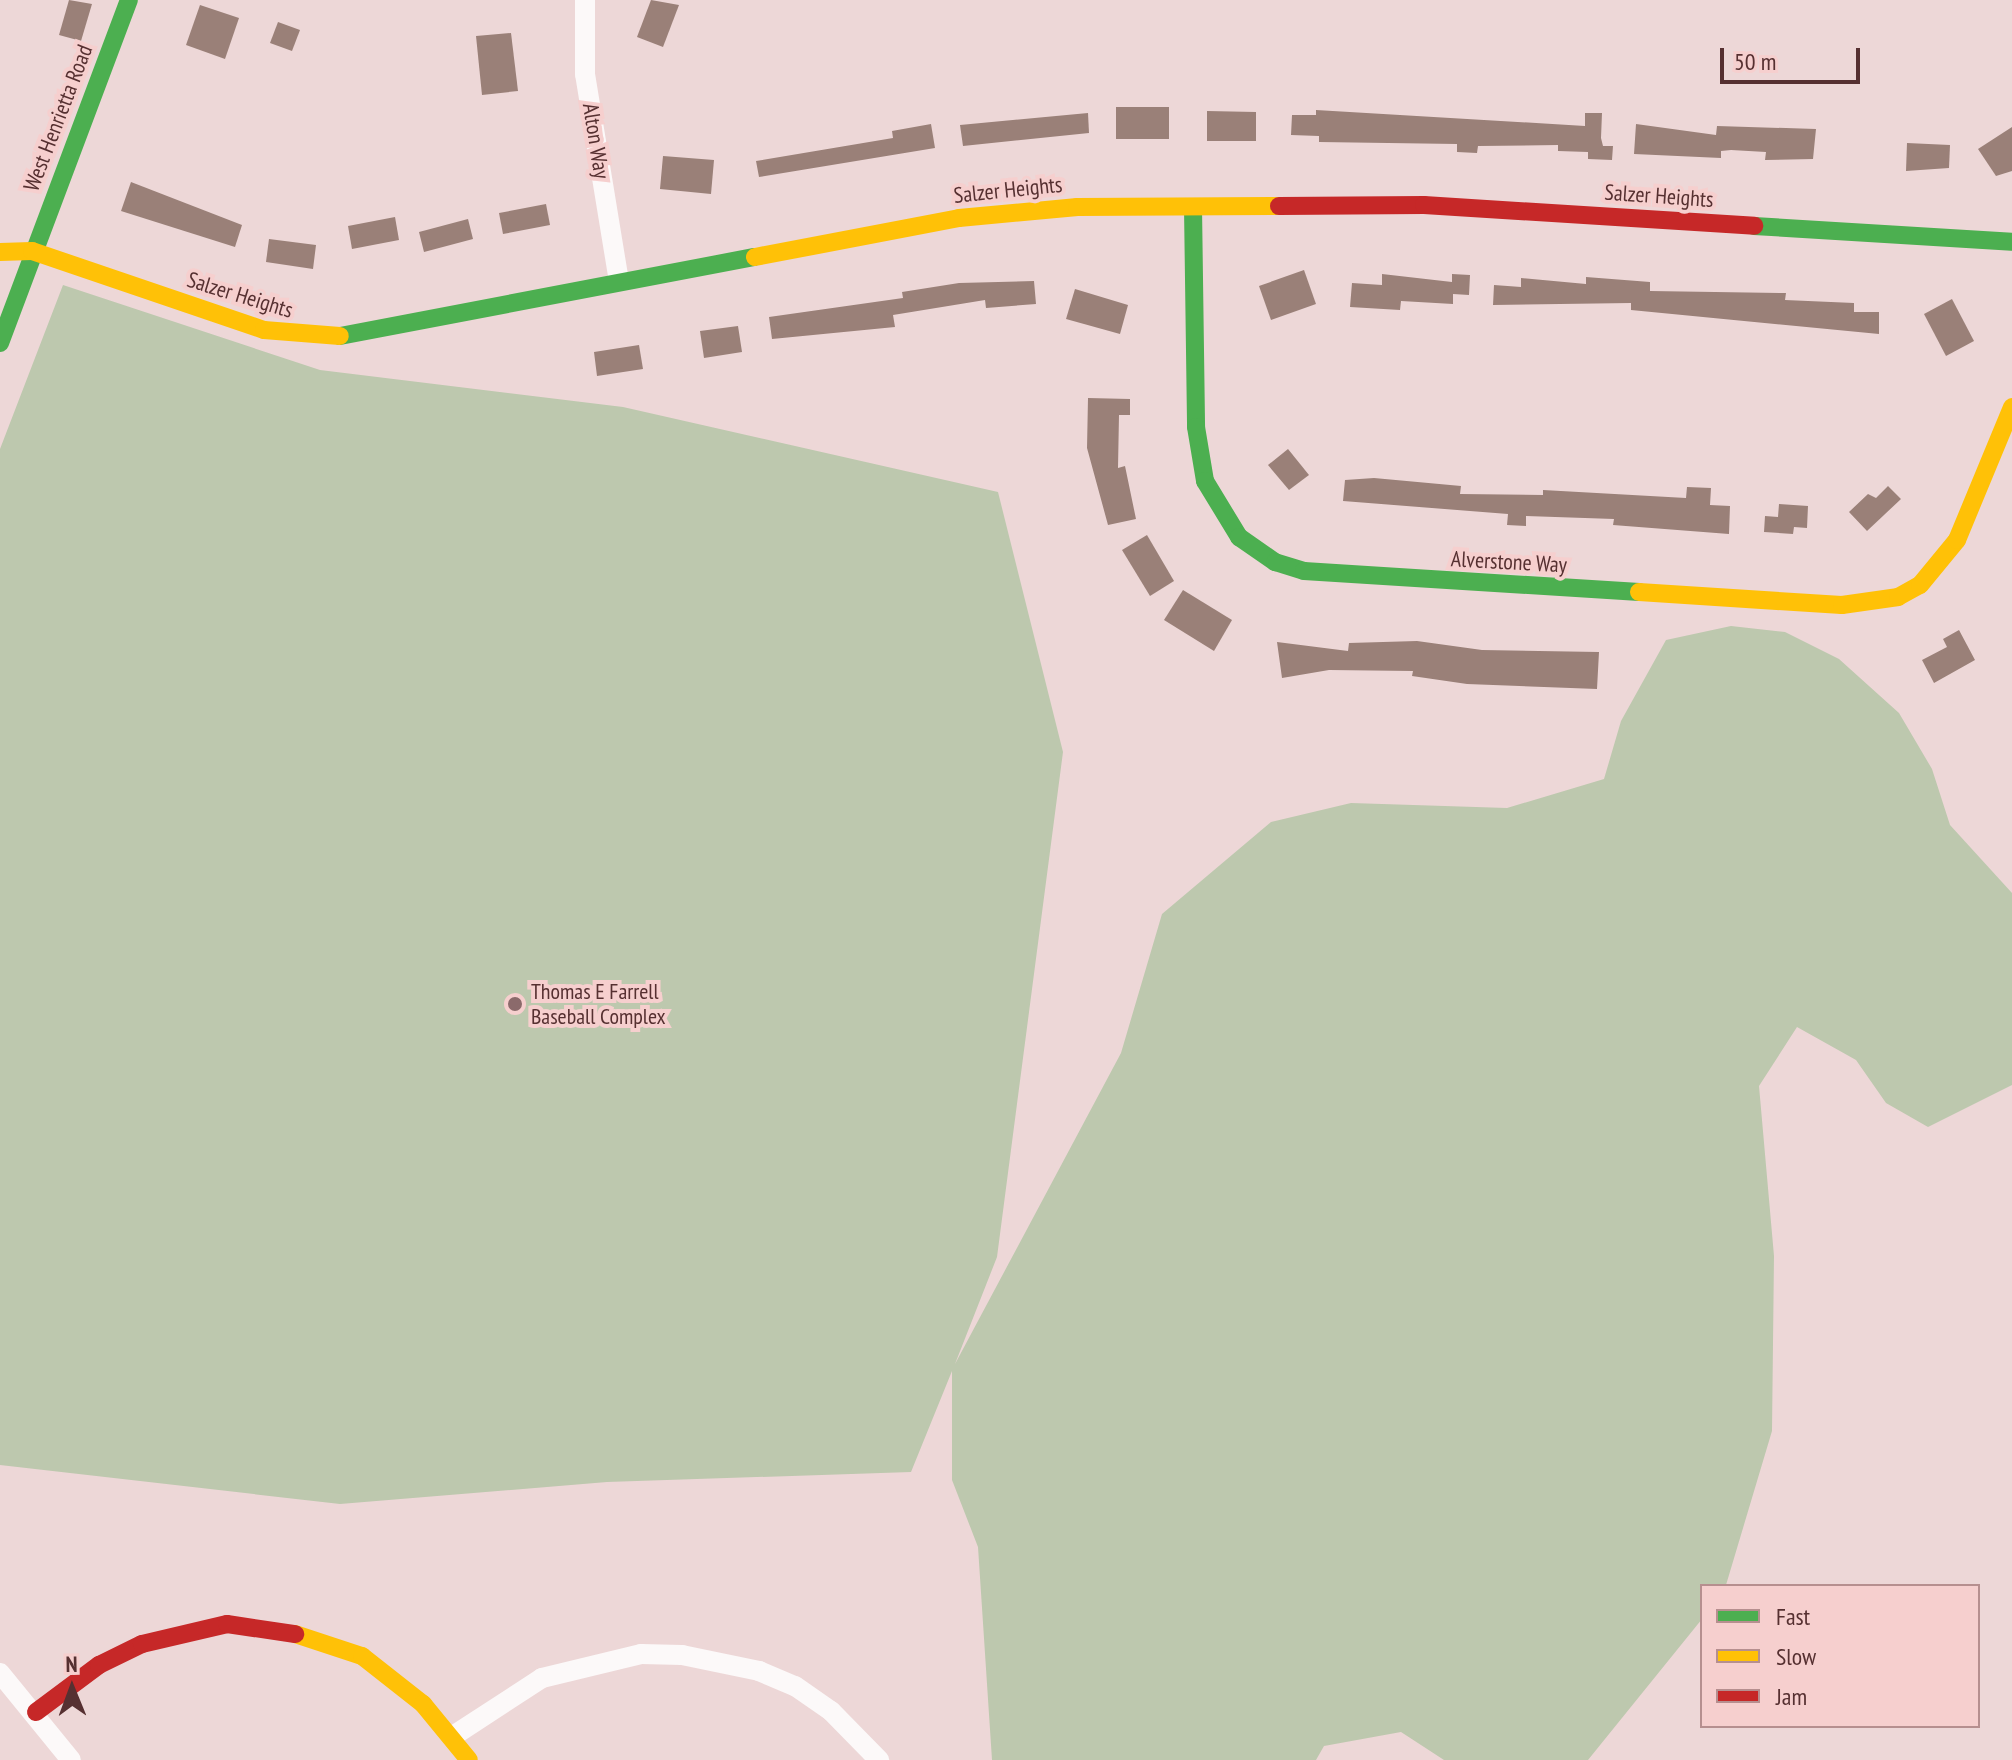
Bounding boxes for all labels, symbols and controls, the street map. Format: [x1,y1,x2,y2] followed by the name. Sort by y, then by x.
[1724,32,1864,82] scale bar
[18,41,98,195] street label: West Henrietta Road
[1734,46,1776,77] text: 50 m
[577,101,615,181] street label: Alton Way
[952,171,1064,209] street label: Salzer Heights
[1604,179,1714,213] street label: Salzer Heights
[184,266,296,324] street label: Salzer Heights
[1450,546,1568,578] street label: Alverstone Way
[531,978,666,1030] place label: Thomas E Farrell Baseball Complex
[506,995,524,1013] marker: Thomas E Farrell Baseball Complex
[1700,1584,1980,1728] legend
[1776,1601,1810,1632] text: Fast
[1776,1641,1816,1672] text: Slow
[32,1648,112,1728] north arrow
[65,1650,78,1678] text: N
[1776,1681,1807,1712] text: Jam

